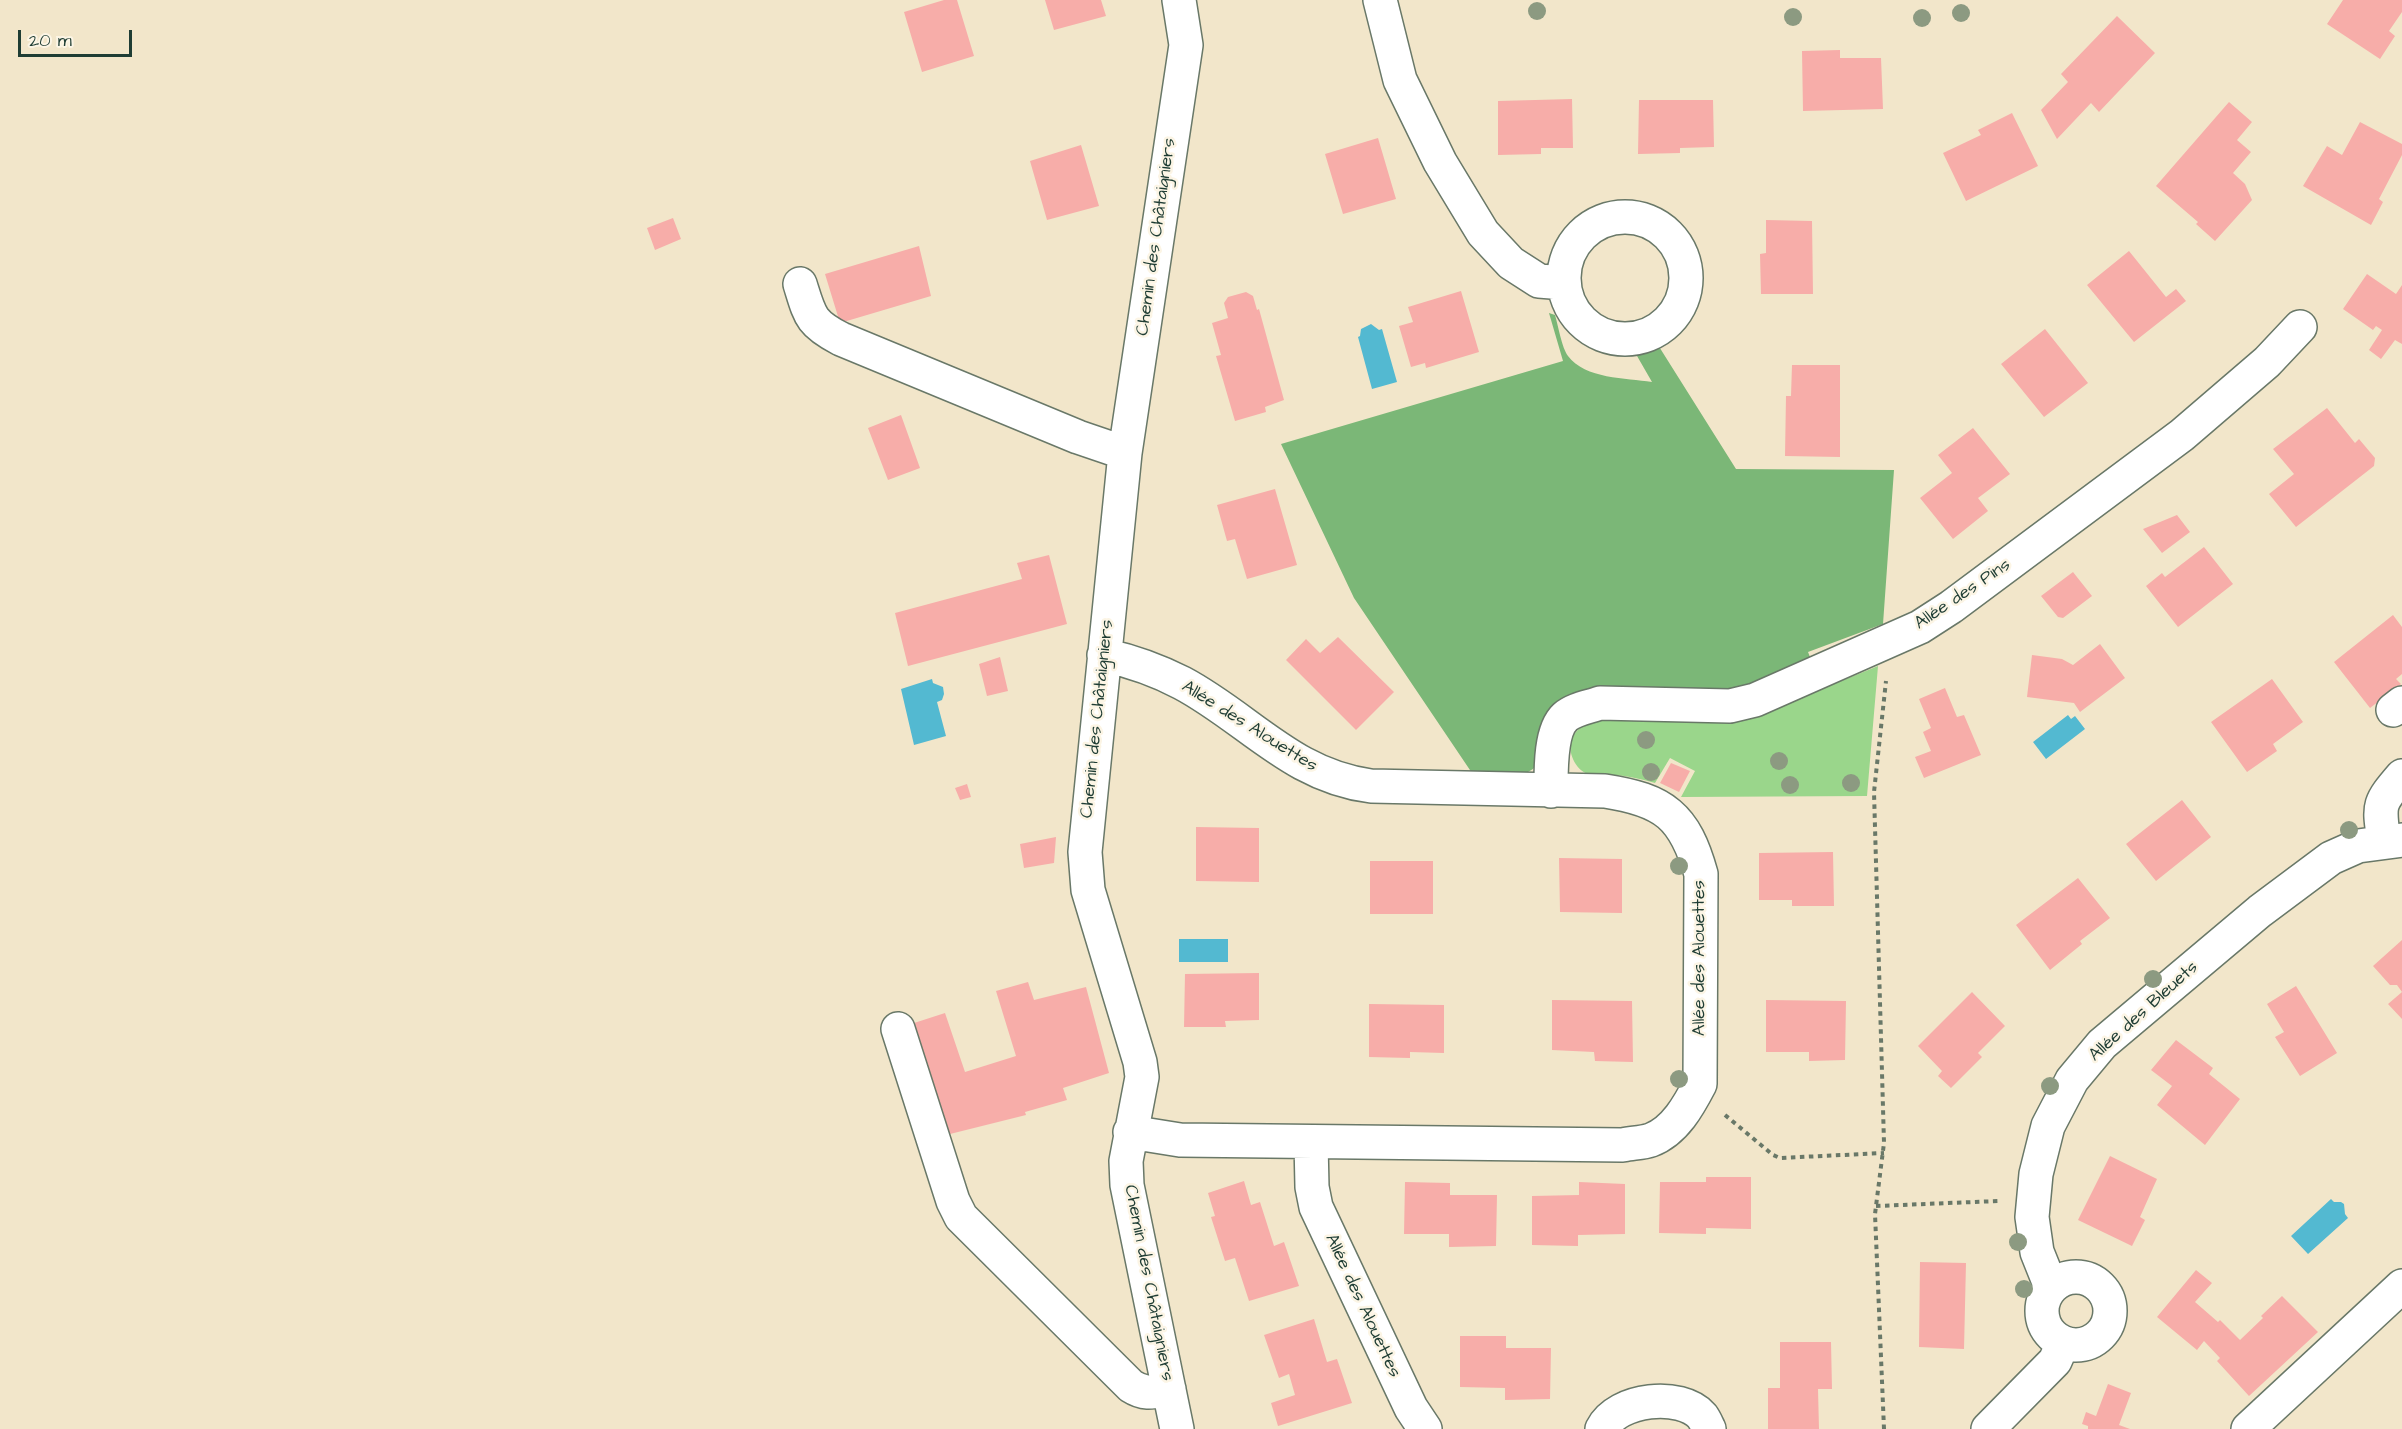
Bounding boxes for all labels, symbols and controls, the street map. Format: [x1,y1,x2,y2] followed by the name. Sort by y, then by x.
[21,18,135,56] scale bar
[29,28,72,53] text: 20 m
[1132,137,1182,337] street label: Chemin des Châtaigniers
[1911,555,2015,635] street label: Allée des Pins
[1077,619,1119,819] street label: Chemin des Châtaigniers
[1177,677,1321,777] street label: Allée des Alouettes
[1689,880,1711,1036] street label: Allée des Alouettes
[2085,957,2203,1067] street label: Allée des Bleuets
[1118,1183,1178,1383] street label: Chemin des Châtaigniers
[1319,1231,1405,1381] street label: Allée des Alouettes

